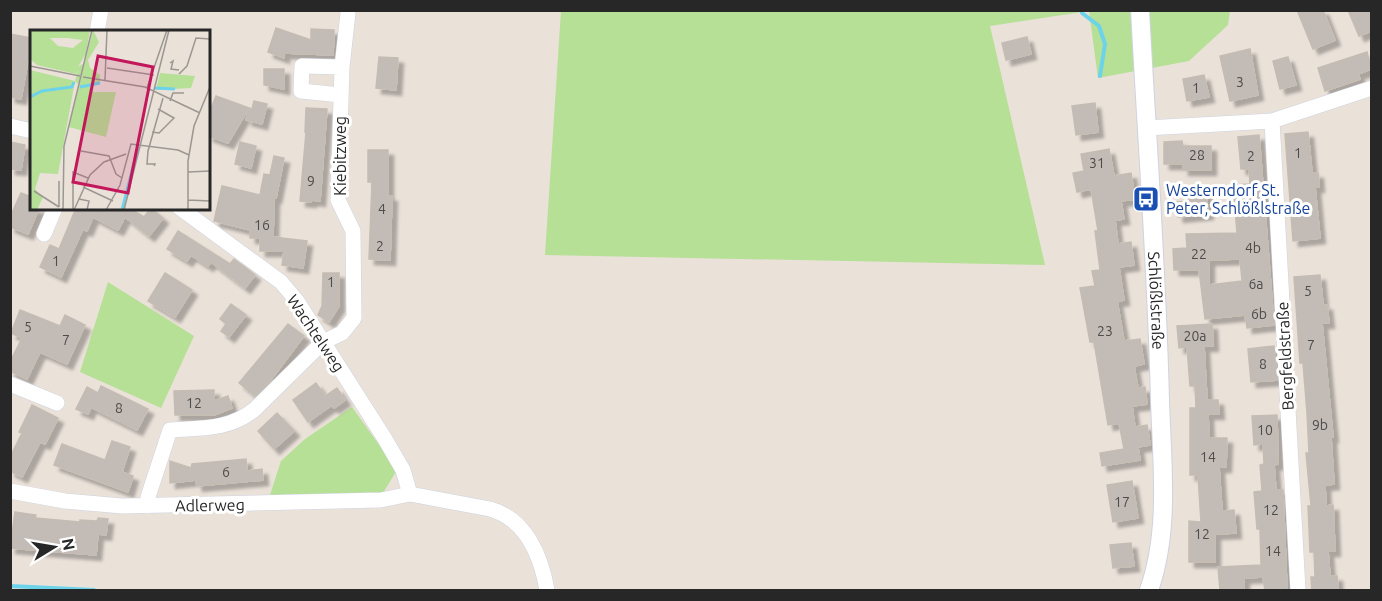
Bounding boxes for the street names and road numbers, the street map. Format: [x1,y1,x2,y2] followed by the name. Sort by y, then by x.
[331,116,349,196] street label: Kiebitzweg
[1145,251,1167,350] street label: Schlößlstraße
[284,291,348,375] street label: Wachtelweg
[1273,301,1297,411] street label: Bergfeldstraße
[175,495,245,515] street label: Adlerweg

